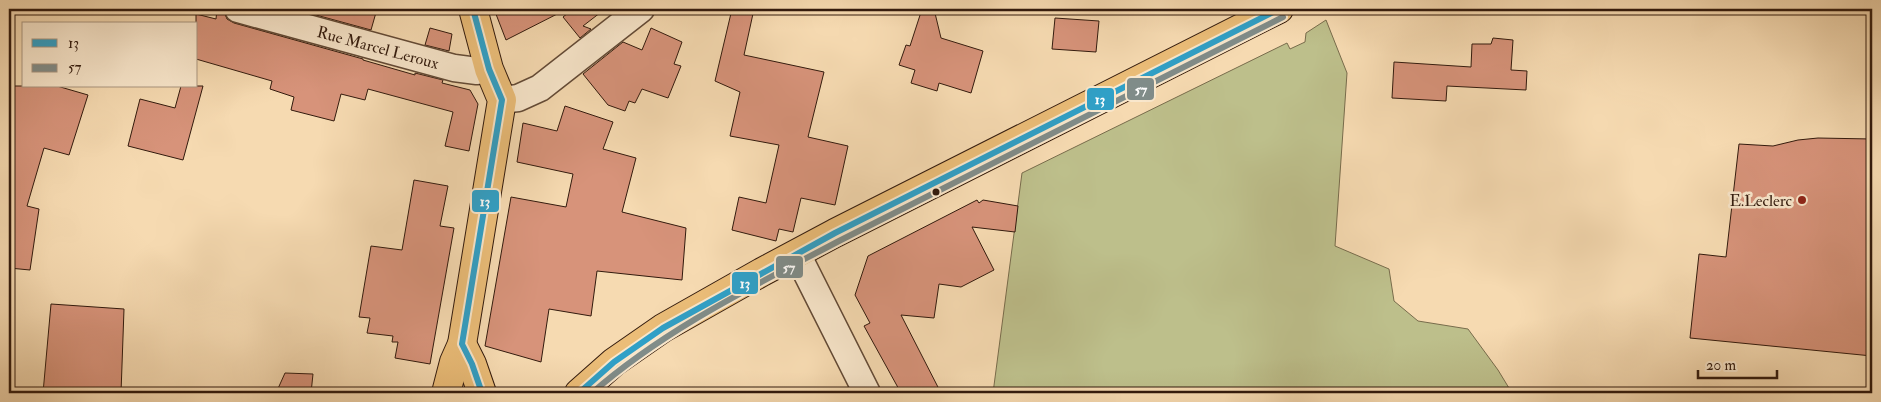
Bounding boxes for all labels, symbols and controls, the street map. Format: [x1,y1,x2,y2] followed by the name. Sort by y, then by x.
[22,22,198,88] legend
[315,22,441,74] street label: Rue Marcel Leroux
[68,34,79,53] text: 13
[68,58,82,77] text: 57
[1126,77,1155,101] line badge: 57
[1135,81,1148,98] text: 57
[1086,87,1115,111] line badge: 13
[1095,91,1105,108] text: 13
[931,187,941,197] unlabelled marker
[471,189,500,213] line badge: 13
[1730,191,1793,211] place label: E.Leclerc
[480,193,490,210] text: 13
[1796,194,1808,206] marker: E.Leclerc
[775,255,804,279] line badge: 57
[783,259,796,276] text: 57
[731,271,759,295] line badge: 13
[740,275,750,292] text: 13
[1698,347,1777,379] scale bar
[1706,356,1736,375] text: 20 m

